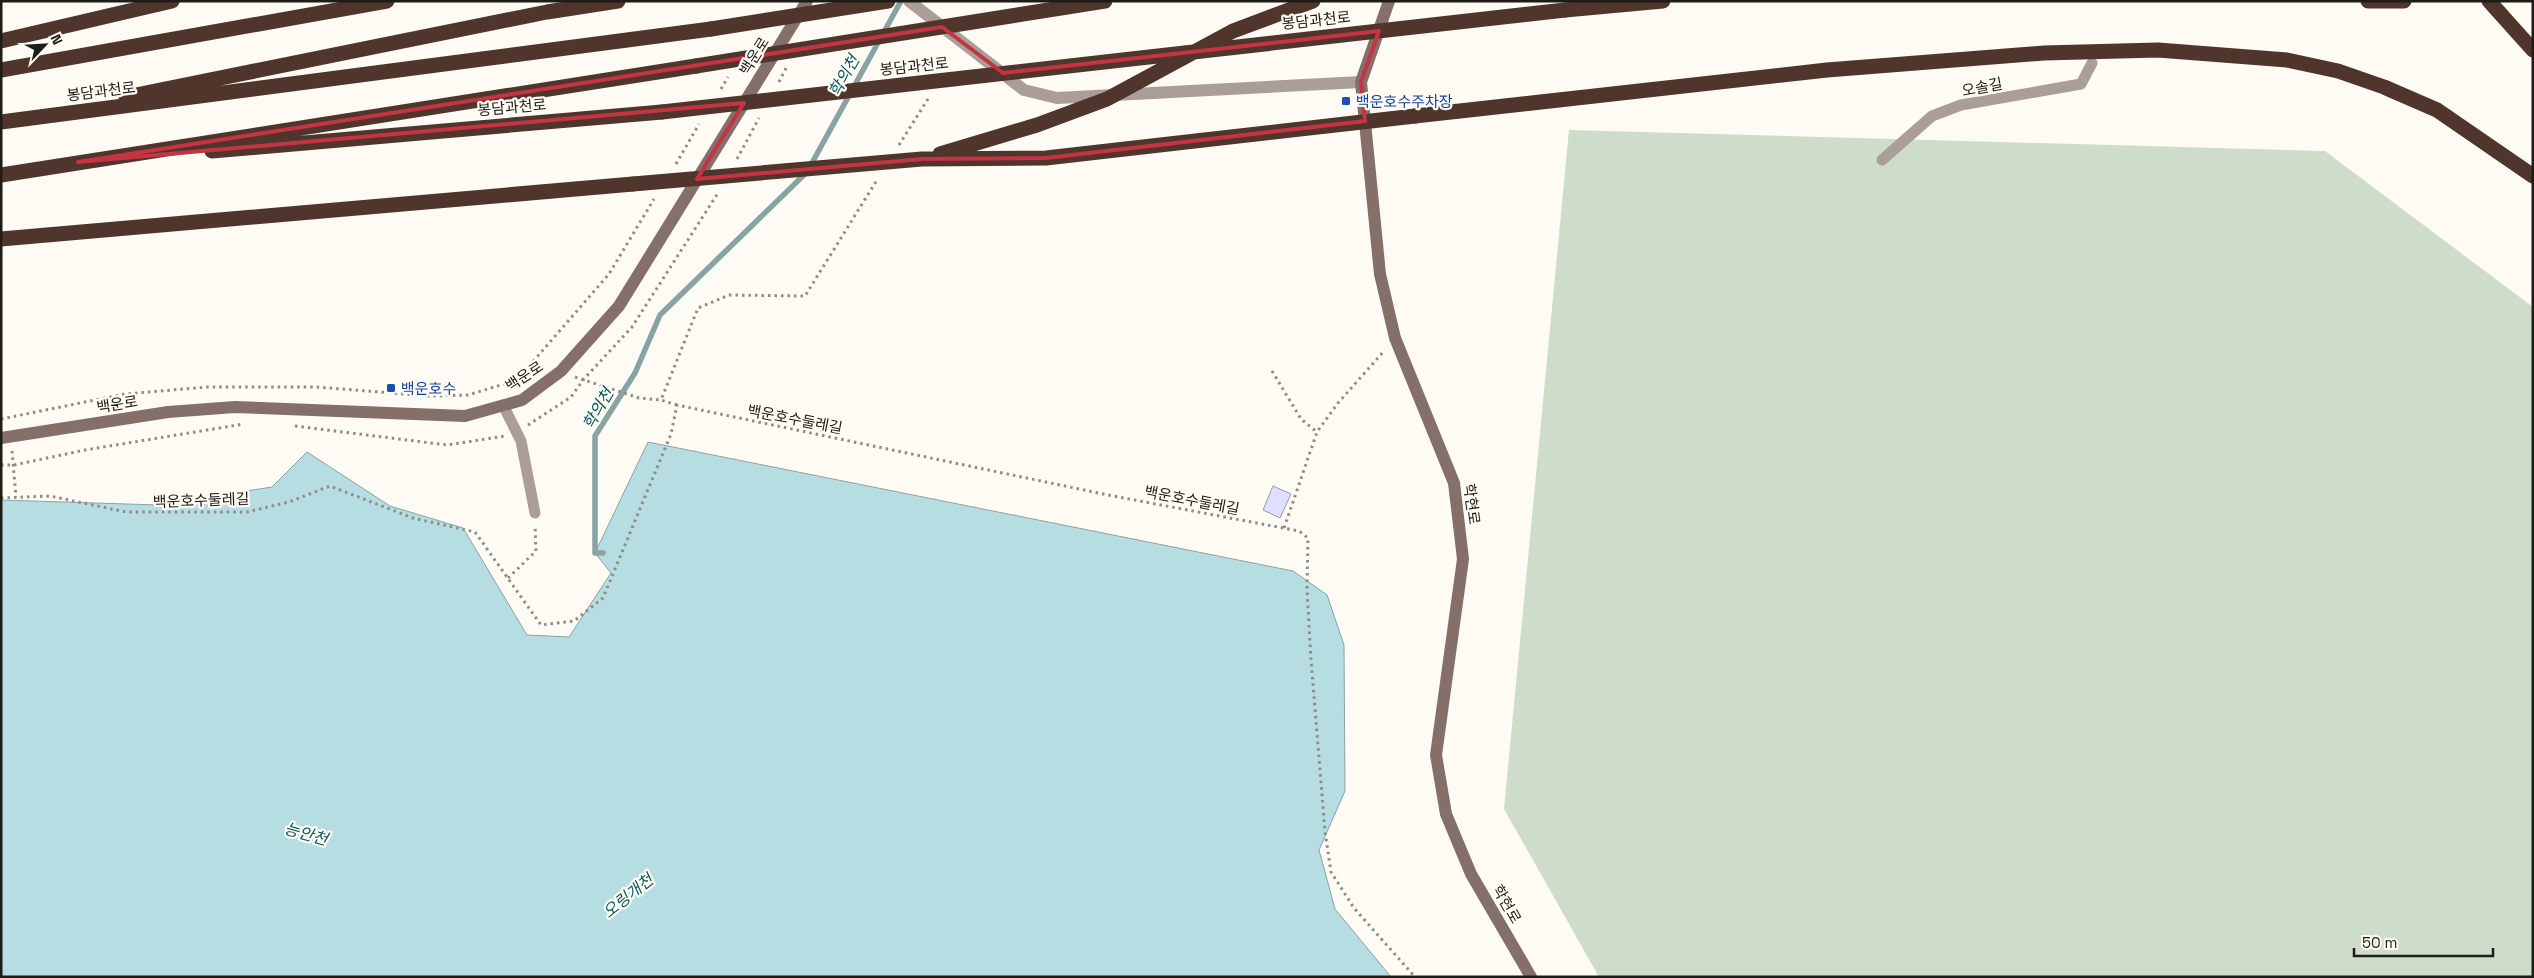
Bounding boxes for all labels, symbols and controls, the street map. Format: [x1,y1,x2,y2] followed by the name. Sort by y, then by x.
[1281,7,1351,33] street label: 봉담과천로
[20,20,70,70] north arrow
[47,31,67,48] text: N
[735,33,773,79] street label: 백운로
[824,50,865,100] water label: 학의천
[879,53,949,79] street label: 봉담과천로
[1960,74,2004,100] street label: 오솔길
[66,77,136,105] street label: 봉담과천로
[1356,92,1453,111] place label: 백운호수주차장
[477,95,547,119] street label: 봉담과천로
[1340,95,1352,107] marker: 백운호수주차장
[501,357,547,395] street label: 백운로
[401,379,456,398] place label: 백운호수
[385,382,397,394] marker: 백운호수
[578,383,619,433] water label: 학의천
[95,391,139,417] street label: 백운로
[746,400,844,438] street label: 백운호수둘레길
[1143,481,1241,519] street label: 백운호수둘레길
[1460,482,1484,526] street label: 학현로
[152,489,250,511] street label: 백운호수둘레길
[282,818,332,851] water label: 능안천
[599,868,659,923] water label: 오링개천
[1488,881,1526,927] street label: 학현로
[2354,926,2493,958] scale bar
[2362,933,2397,952] text: 50 m

